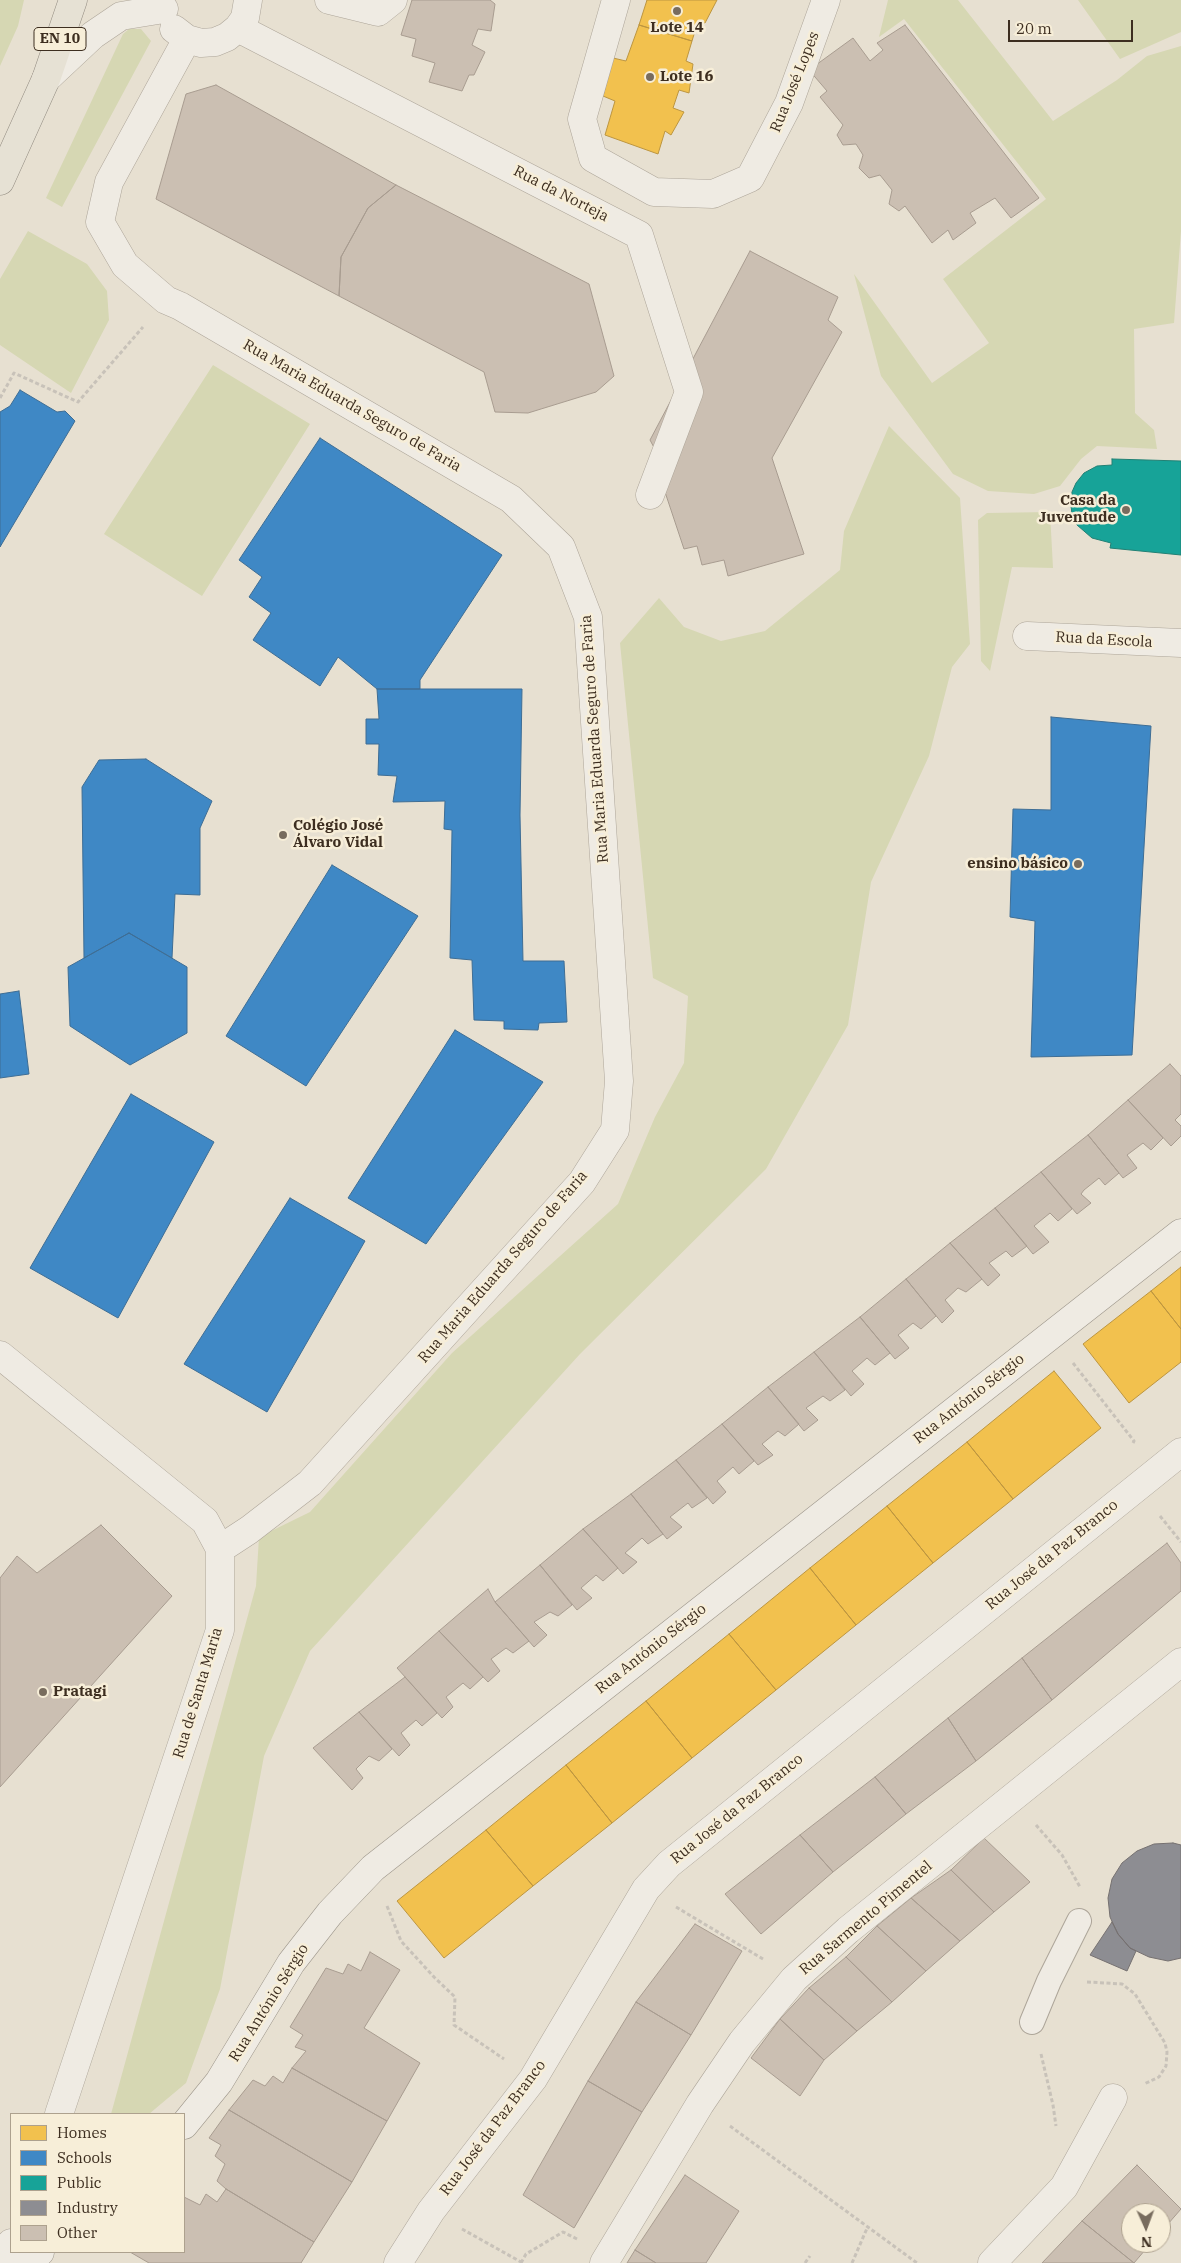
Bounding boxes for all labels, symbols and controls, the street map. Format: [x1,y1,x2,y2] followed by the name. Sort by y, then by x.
[671,5,683,17] marker: Lote 14
[1011,10,1136,42] scale bar
[650,19,704,37] place label: Lote 14
[1016,19,1052,38] text: 20 m
[34,28,86,50] road number: EN 10
[767,29,823,135] street label: Rua José Lopes
[660,68,714,86] place label: Lote 16
[644,71,656,83] marker: Lote 16
[510,162,612,226] street label: Rua da Norteja
[240,336,464,476] street label: Rua Maria Eduarda Seguro de Faria
[1039,492,1116,527] place label: Casa da Juventude
[1120,504,1132,516] marker: Casa da Juventude
[577,614,613,864] street label: Rua Maria Eduarda Seguro de Faria
[1055,628,1153,652] street label: Rua da Escola
[293,817,383,852] place label: Colégio José Álvaro Vidal
[277,829,289,841] marker: Colégio José Álvaro Vidal
[967,855,1068,873] place label: ensino básico
[1072,858,1084,870] marker: ensino básico
[415,1167,591,1367] street label: Rua Maria Eduarda Seguro de Faria
[910,1350,1028,1448] street label: Rua António Sérgio
[982,1496,1122,1614] street label: Rua José da Paz Branco
[592,1600,710,1698] street label: Rua António Sérgio
[170,1625,226,1761] street label: Rua de Santa Maria
[53,1683,107,1701] place label: Pratagi
[37,1686,49,1698] marker: Pratagi
[667,1750,807,1868] street label: Rua José da Paz Branco
[796,1857,936,1979] street label: Rua Sarmento Pimentel
[225,1941,313,2065] street label: Rua António Sérgio
[436,2057,550,2199] street label: Rua José da Paz Branco
[10,2113,185,2253] legend
[57,2123,107,2142] text: Homes
[57,2148,112,2167] text: Schools
[57,2173,102,2192] text: Public
[57,2198,118,2217] text: Industry
[1121,2203,1171,2253] north arrow
[57,2223,97,2242] text: Other
[1141,2233,1152,2251] text: N

